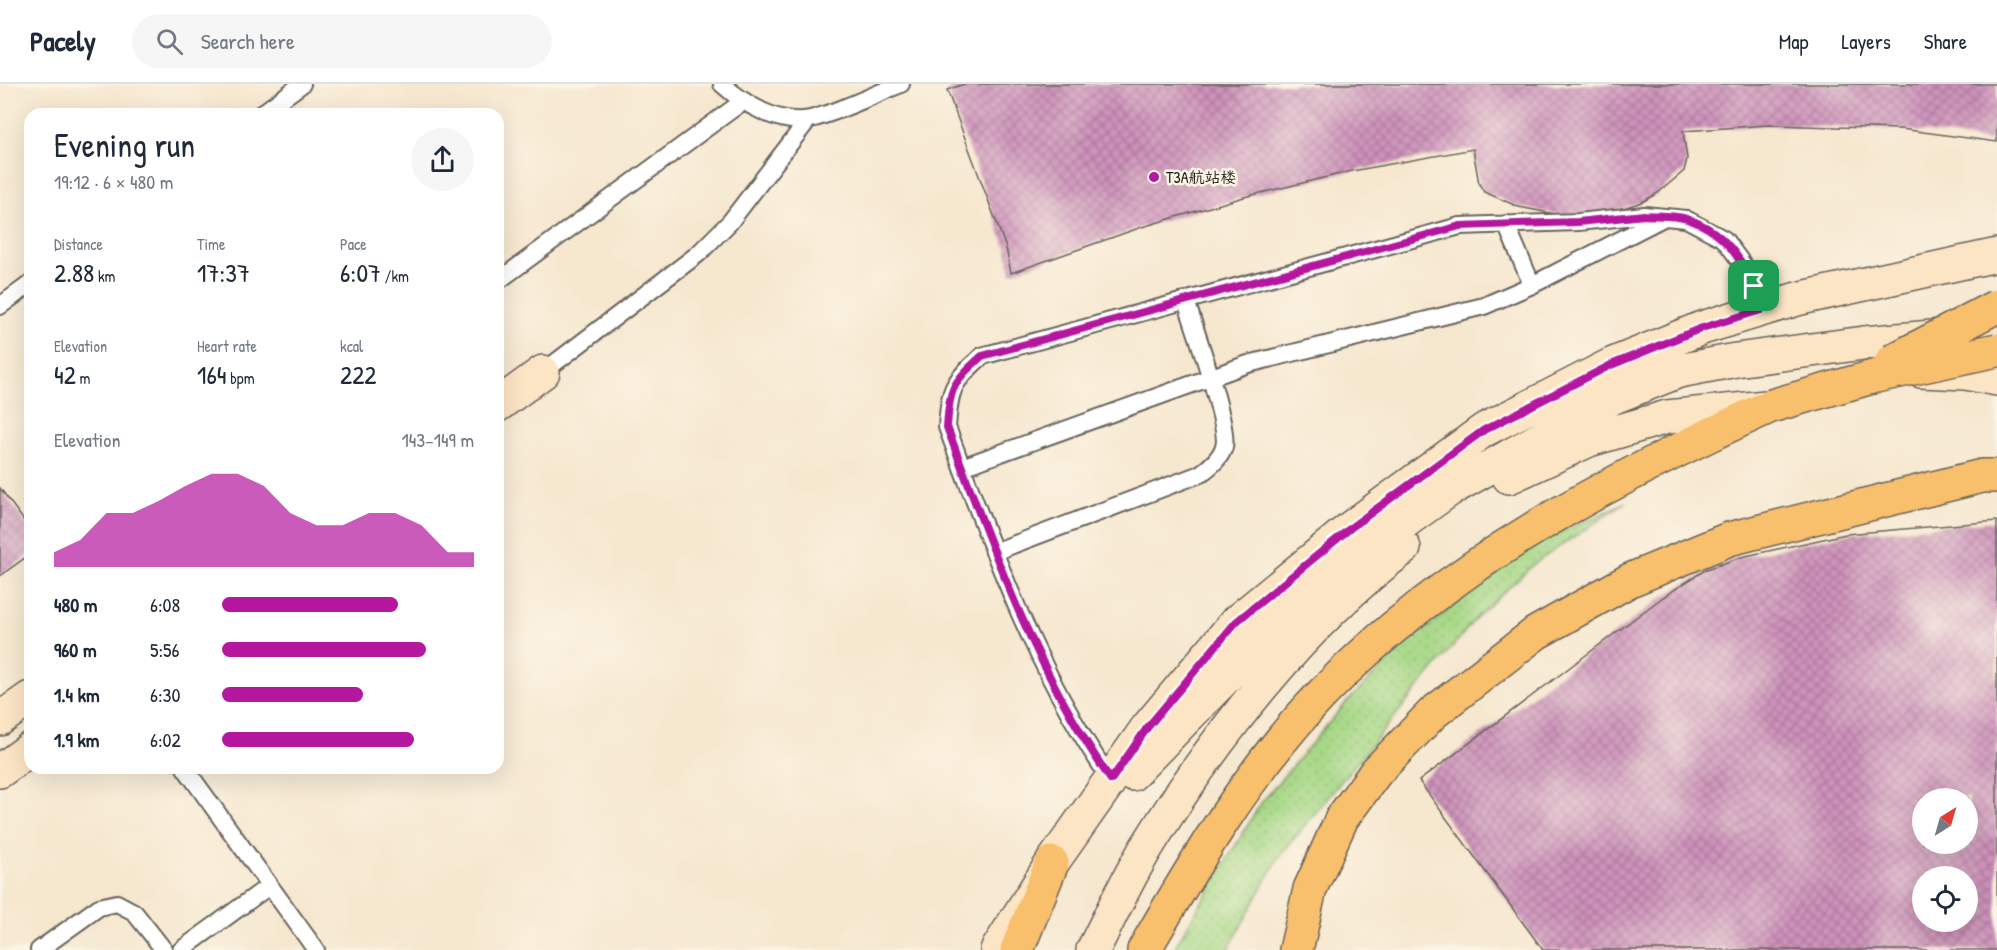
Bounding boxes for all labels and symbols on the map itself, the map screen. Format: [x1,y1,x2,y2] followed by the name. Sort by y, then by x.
[1166,166,1236,188] place label: T3A航站楼
[1147,170,1161,184] marker: T3A航站楼
[1728,260,1779,311] pin
[1912,788,1978,854] north arrow

